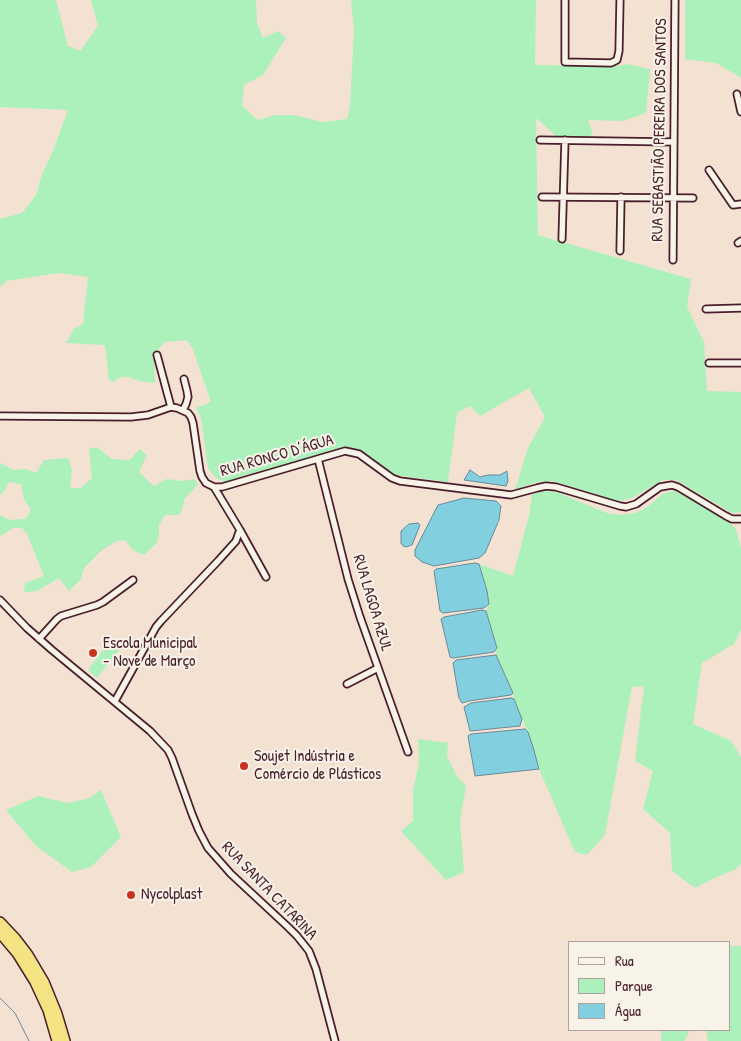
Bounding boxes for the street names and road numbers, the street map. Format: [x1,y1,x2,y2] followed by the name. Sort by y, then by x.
[648,18,672,242] street label: RUA SEBASTIÃO PEREIRA DOS SANTOS
[218,431,336,481] street label: RUA RONCO D’ÁGUA
[348,552,396,654] street label: RUA LAGOA AZUL
[217,838,321,944] street label: RUA SANTA CATARINA

